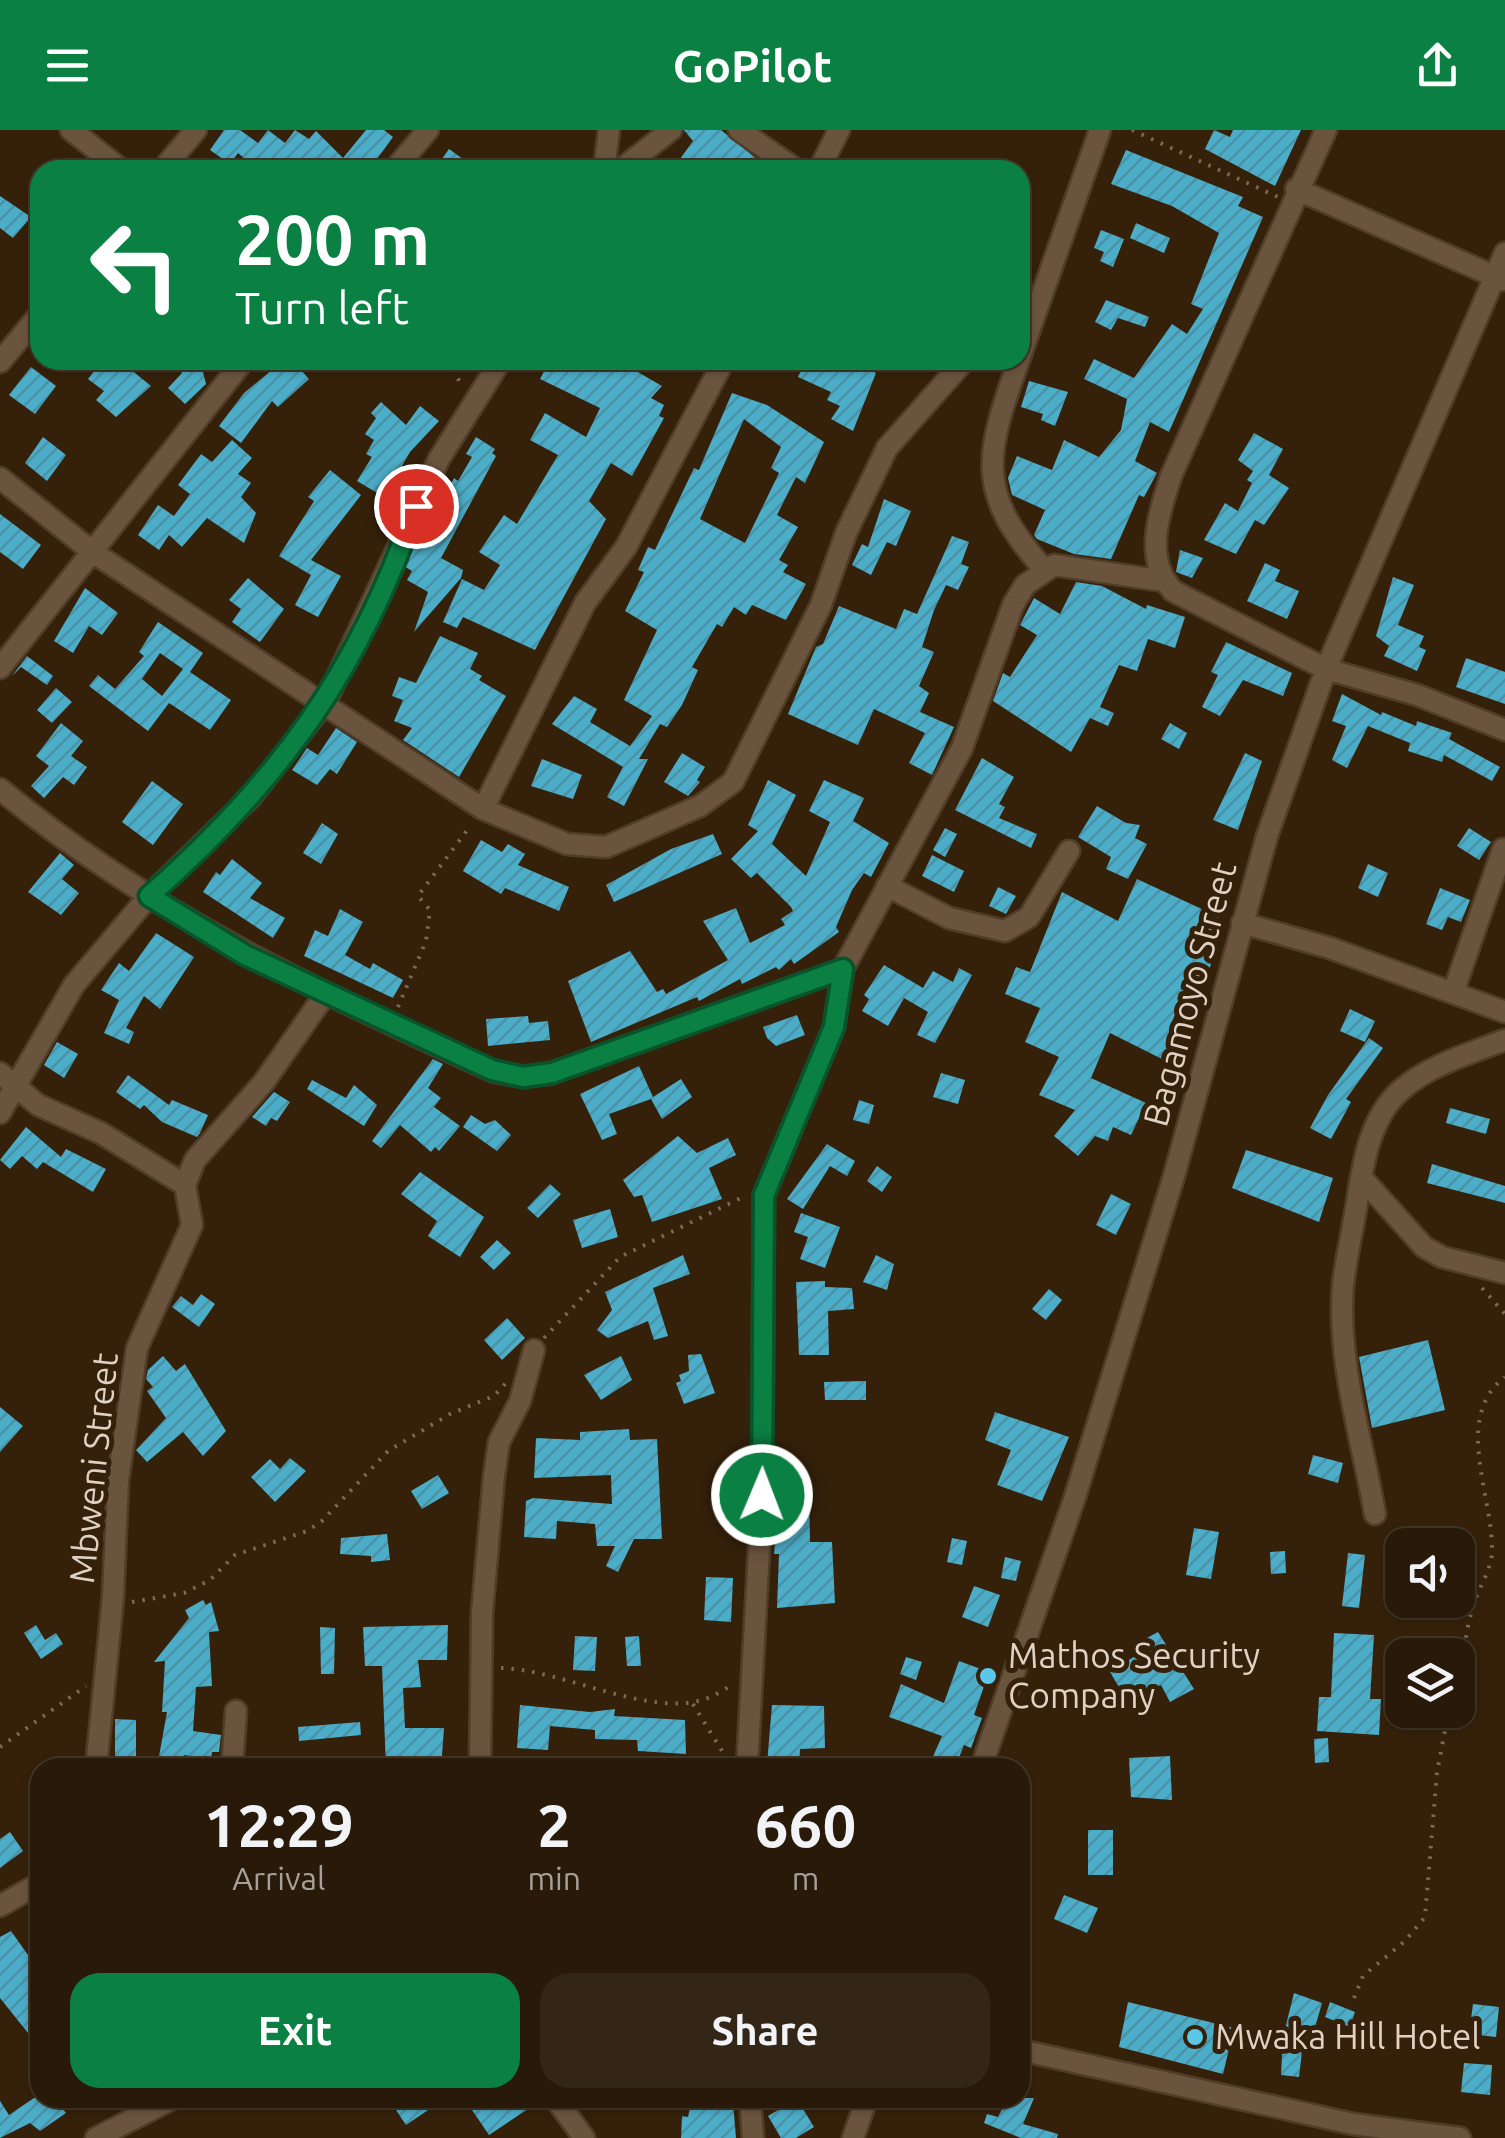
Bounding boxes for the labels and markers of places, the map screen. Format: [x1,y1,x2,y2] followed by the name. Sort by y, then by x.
[374,464,459,549] pin
[1008,1635,1260,1715] place label: Mathos Security Company
[977,1665,999,1687] marker: Mathos Security Company
[1215,2016,1480,2056] place label: Mwaka Hill Hotel
[1184,2026,1206,2048] marker: Mwaka Hill Hotel

